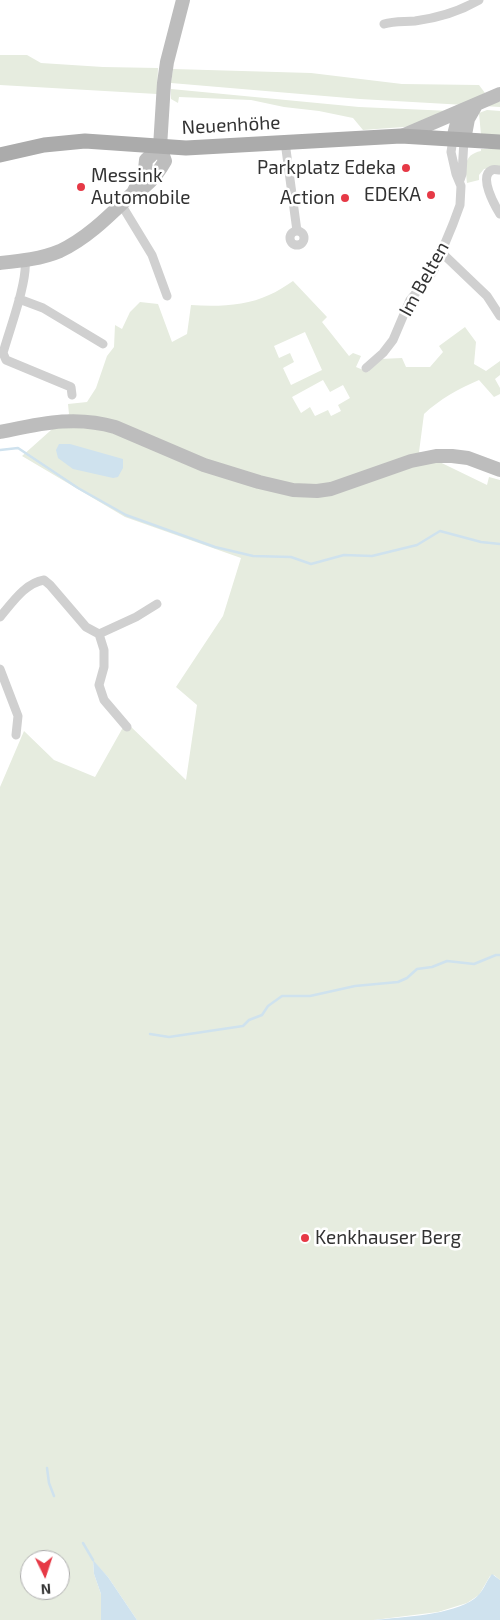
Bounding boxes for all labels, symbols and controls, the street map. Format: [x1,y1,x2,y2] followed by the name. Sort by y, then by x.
[181,111,281,139] street label: Neuenhöhe
[257,157,396,179] place label: Parkplatz Edeka
[400,162,412,174] marker: Parkplatz Edeka
[91,165,191,209] place label: Messink Automobile
[75,181,87,193] marker: Messink Automobile
[364,184,421,206] place label: EDEKA
[280,187,335,209] place label: Action
[425,189,437,201] marker: EDEKA
[339,192,351,204] marker: Action
[394,238,454,320] street label: Im Belten
[315,1227,461,1249] place label: Kenkhauser Berg
[299,1232,311,1244] marker: Kenkhauser Berg
[20,1550,70,1600] north arrow
[40,1581,52,1598] text: N

